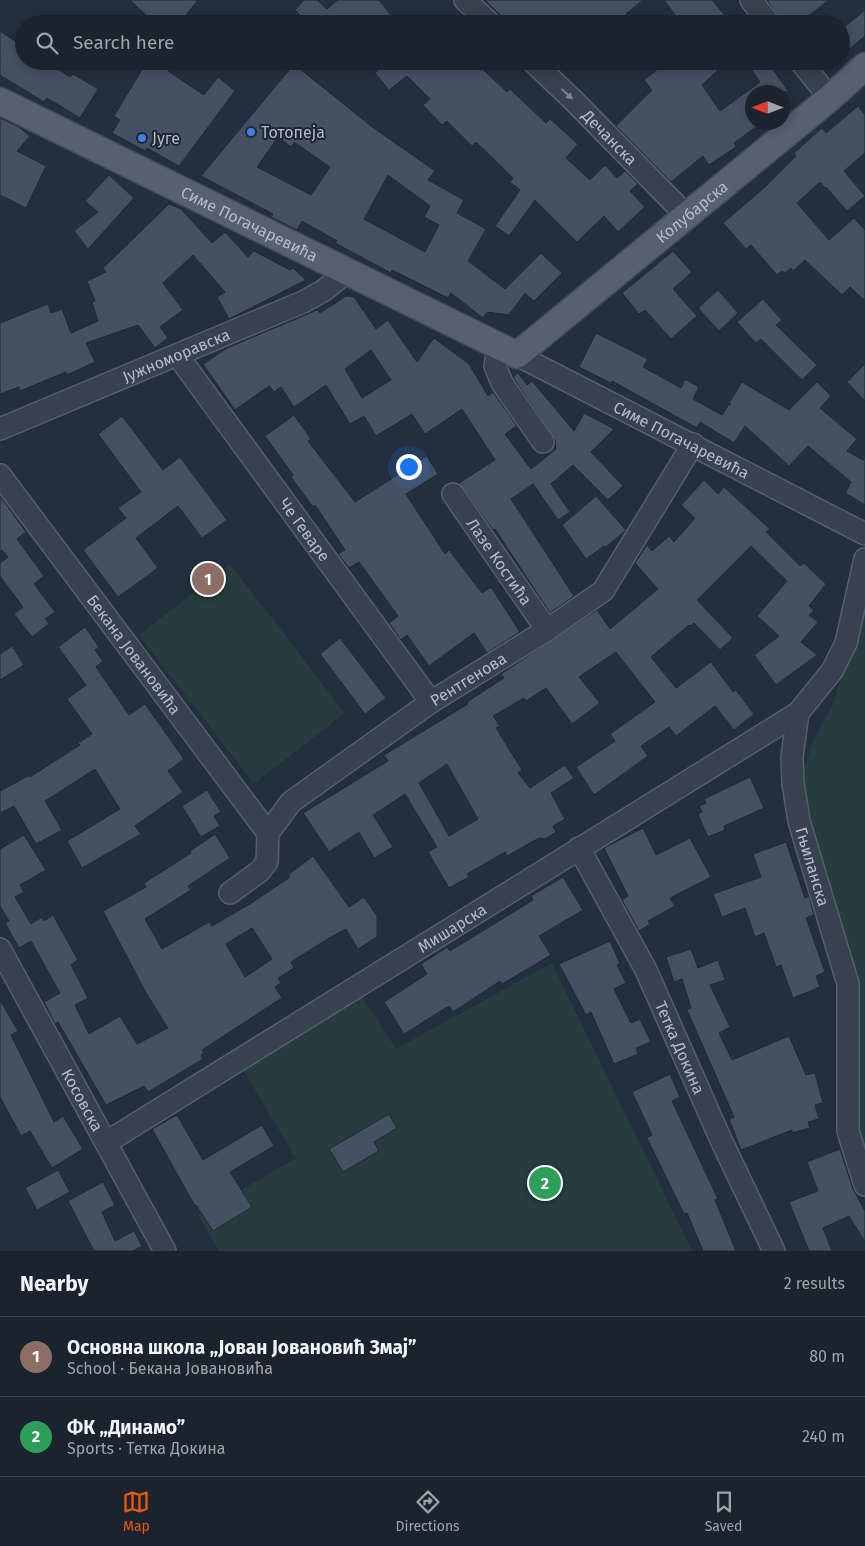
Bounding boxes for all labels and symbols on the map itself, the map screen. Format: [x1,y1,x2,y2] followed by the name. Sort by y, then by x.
[745,85,790,130] north arrow
[561,88,573,100] one-way arrow
[577,105,641,169] street label: Дечанска
[261,123,325,142] place label: Тотопеја
[245,126,257,138] marker: Тотопеја
[152,129,180,148] place label: Југе
[136,132,148,144] marker: Југе
[652,177,732,247] street label: Колубарска
[178,182,321,266] street label: Симе Погачаревића
[120,325,233,387] street label: Јужноморавска
[610,397,752,483] street label: Симе Погачаревића
[396,454,422,480] your location
[275,494,334,565] street label: Че Геваре
[463,515,536,609] street label: Лазе Костића
[192,560,224,598] pin: 1
[83,591,185,718] street label: Бекана Јовановића
[427,649,510,710] street label: Рентгенова
[791,825,833,908] street label: Гњиланска
[414,900,490,957] street label: Мишарска
[651,999,709,1097] street label: Тетка Докина
[57,1065,107,1135] street label: Косовска
[529,1164,561,1202] pin: 2

